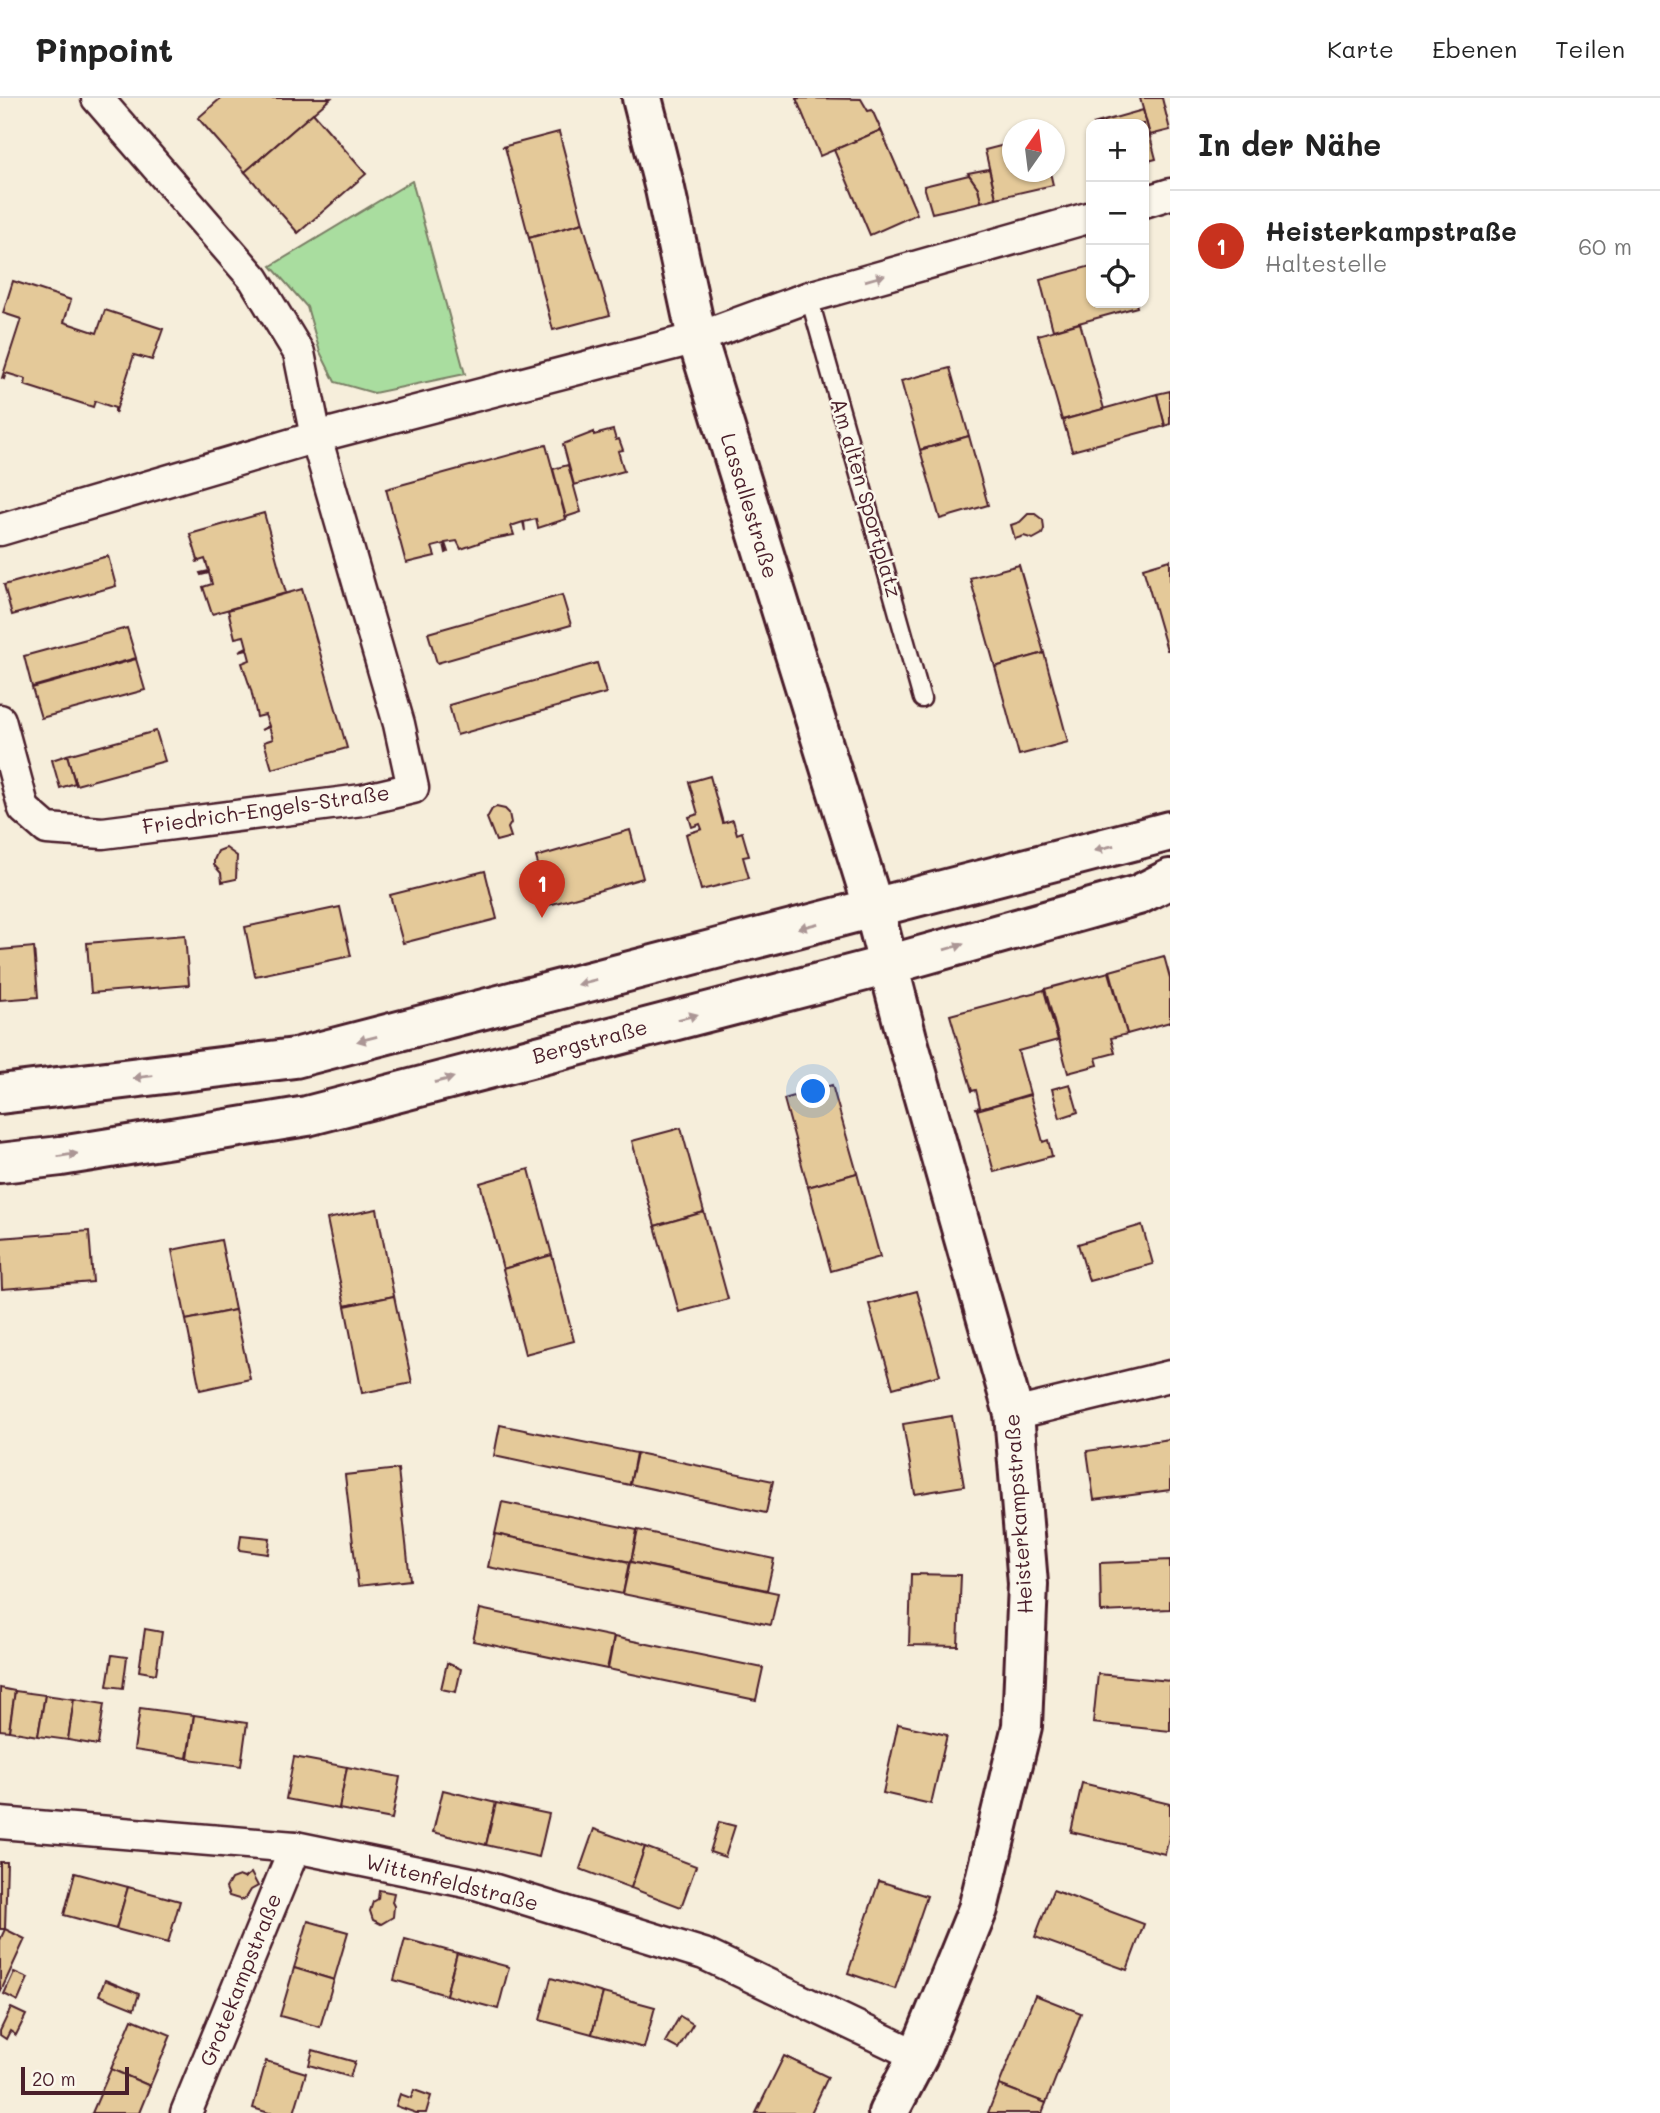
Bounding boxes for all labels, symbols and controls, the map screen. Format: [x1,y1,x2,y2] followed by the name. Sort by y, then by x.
[35,27,173,70] text: Pinpoint
[1327,33,1394,64] text: Karte
[1432,33,1517,64] text: Ebenen
[1555,33,1625,64] text: Teilen
[1002,119,1065,182] north arrow
[1086,119,1149,308] map controls
[1086,119,1149,182] button: +
[1198,124,1381,164] text: In der Nähe
[1086,182,1149,245] button: −
[1265,214,1517,248] text: Heisterkampstraße
[1216,231,1226,261] text: 1
[1578,231,1632,261] text: 60 m
[1086,245,1149,308] button: locate
[1265,248,1387,278] text: Haltestelle
[864,273,885,283] one-way arrow
[826,395,909,600] street label: Am alten Sportplatz
[716,430,785,582] street label: Lassallestraße
[141,778,391,839] street label: Friedrich-Engels-Straße
[1093,843,1115,854] one-way arrow
[519,860,565,918] pin: 1
[796,921,818,932] one-way arrow
[944,941,965,951] one-way arrow
[576,977,598,988] one-way arrow
[677,1011,699,1022] one-way arrow
[529,1012,650,1069] street label: Bergstraße
[356,1034,378,1045] one-way arrow
[132,1072,154,1083] one-way arrow
[433,1074,455,1085] one-way arrow
[796,1074,830,1108] your location
[57,1149,79,1160] one-way arrow
[997,1413,1038,1615] street label: Heisterkampstraße
[363,1847,542,1916] street label: Wittenfeldstraße
[193,1889,287,2070] street label: Grotekampstraße
[21,2064,130,2096] scale bar
[32,2066,76,2091] text: 20 m

